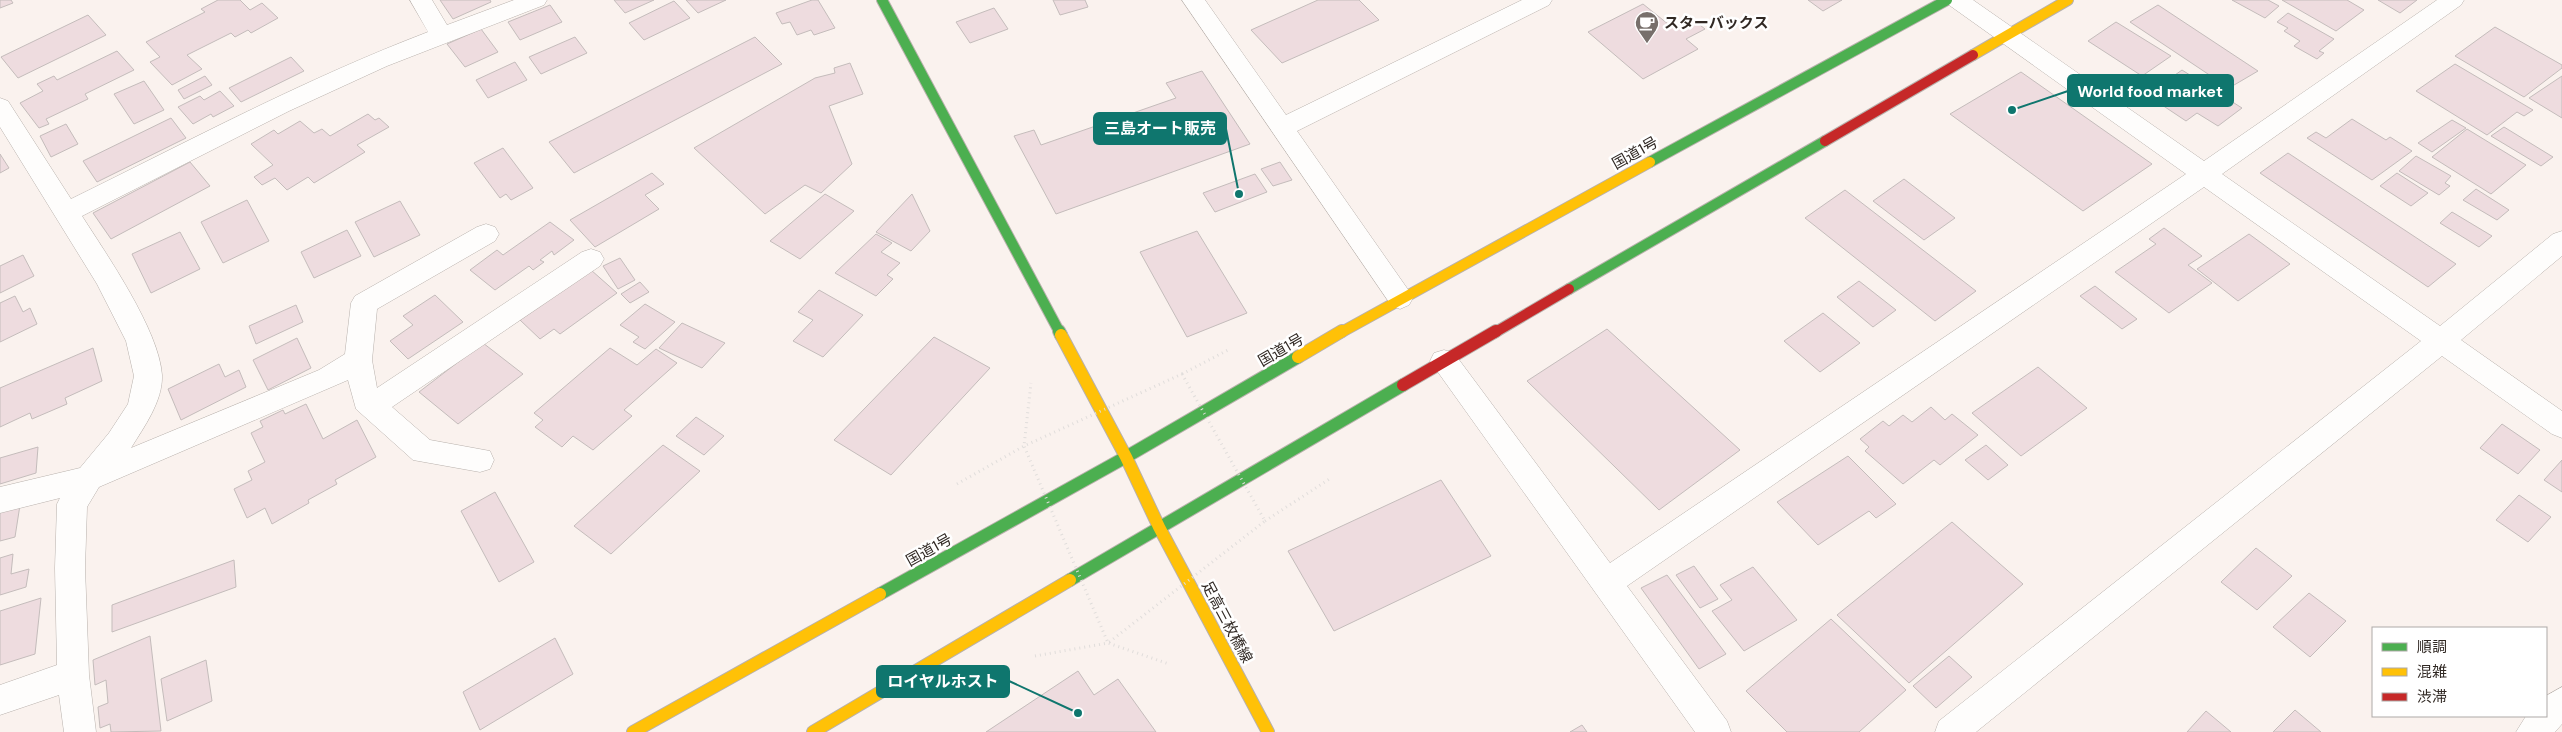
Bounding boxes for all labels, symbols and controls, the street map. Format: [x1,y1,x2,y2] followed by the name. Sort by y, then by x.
[1634,10,1660,44] cafe icon: スターバックス
[1664,13,1768,33] place label: スターバックス
[2068,75,2233,106] callout: World food market
[2077,81,2223,102] text: World food market
[1094,113,1226,144] callout: 三島オート販売
[1104,118,1216,139] text: 三島オート販売
[1608,132,1662,174] street label: 国道1号
[1254,329,1308,371] street label: 国道1号
[902,529,956,571] street label: 国道1号
[1197,578,1257,666] street label: 足高三枚橋線
[2372,627,2547,717] legend
[2417,637,2447,657] text: 順調
[2417,662,2447,682] text: 混雑
[877,666,1009,697] callout: ロイヤルホスト
[887,671,999,692] text: ロイヤルホスト
[2417,687,2447,707] text: 渋滞

